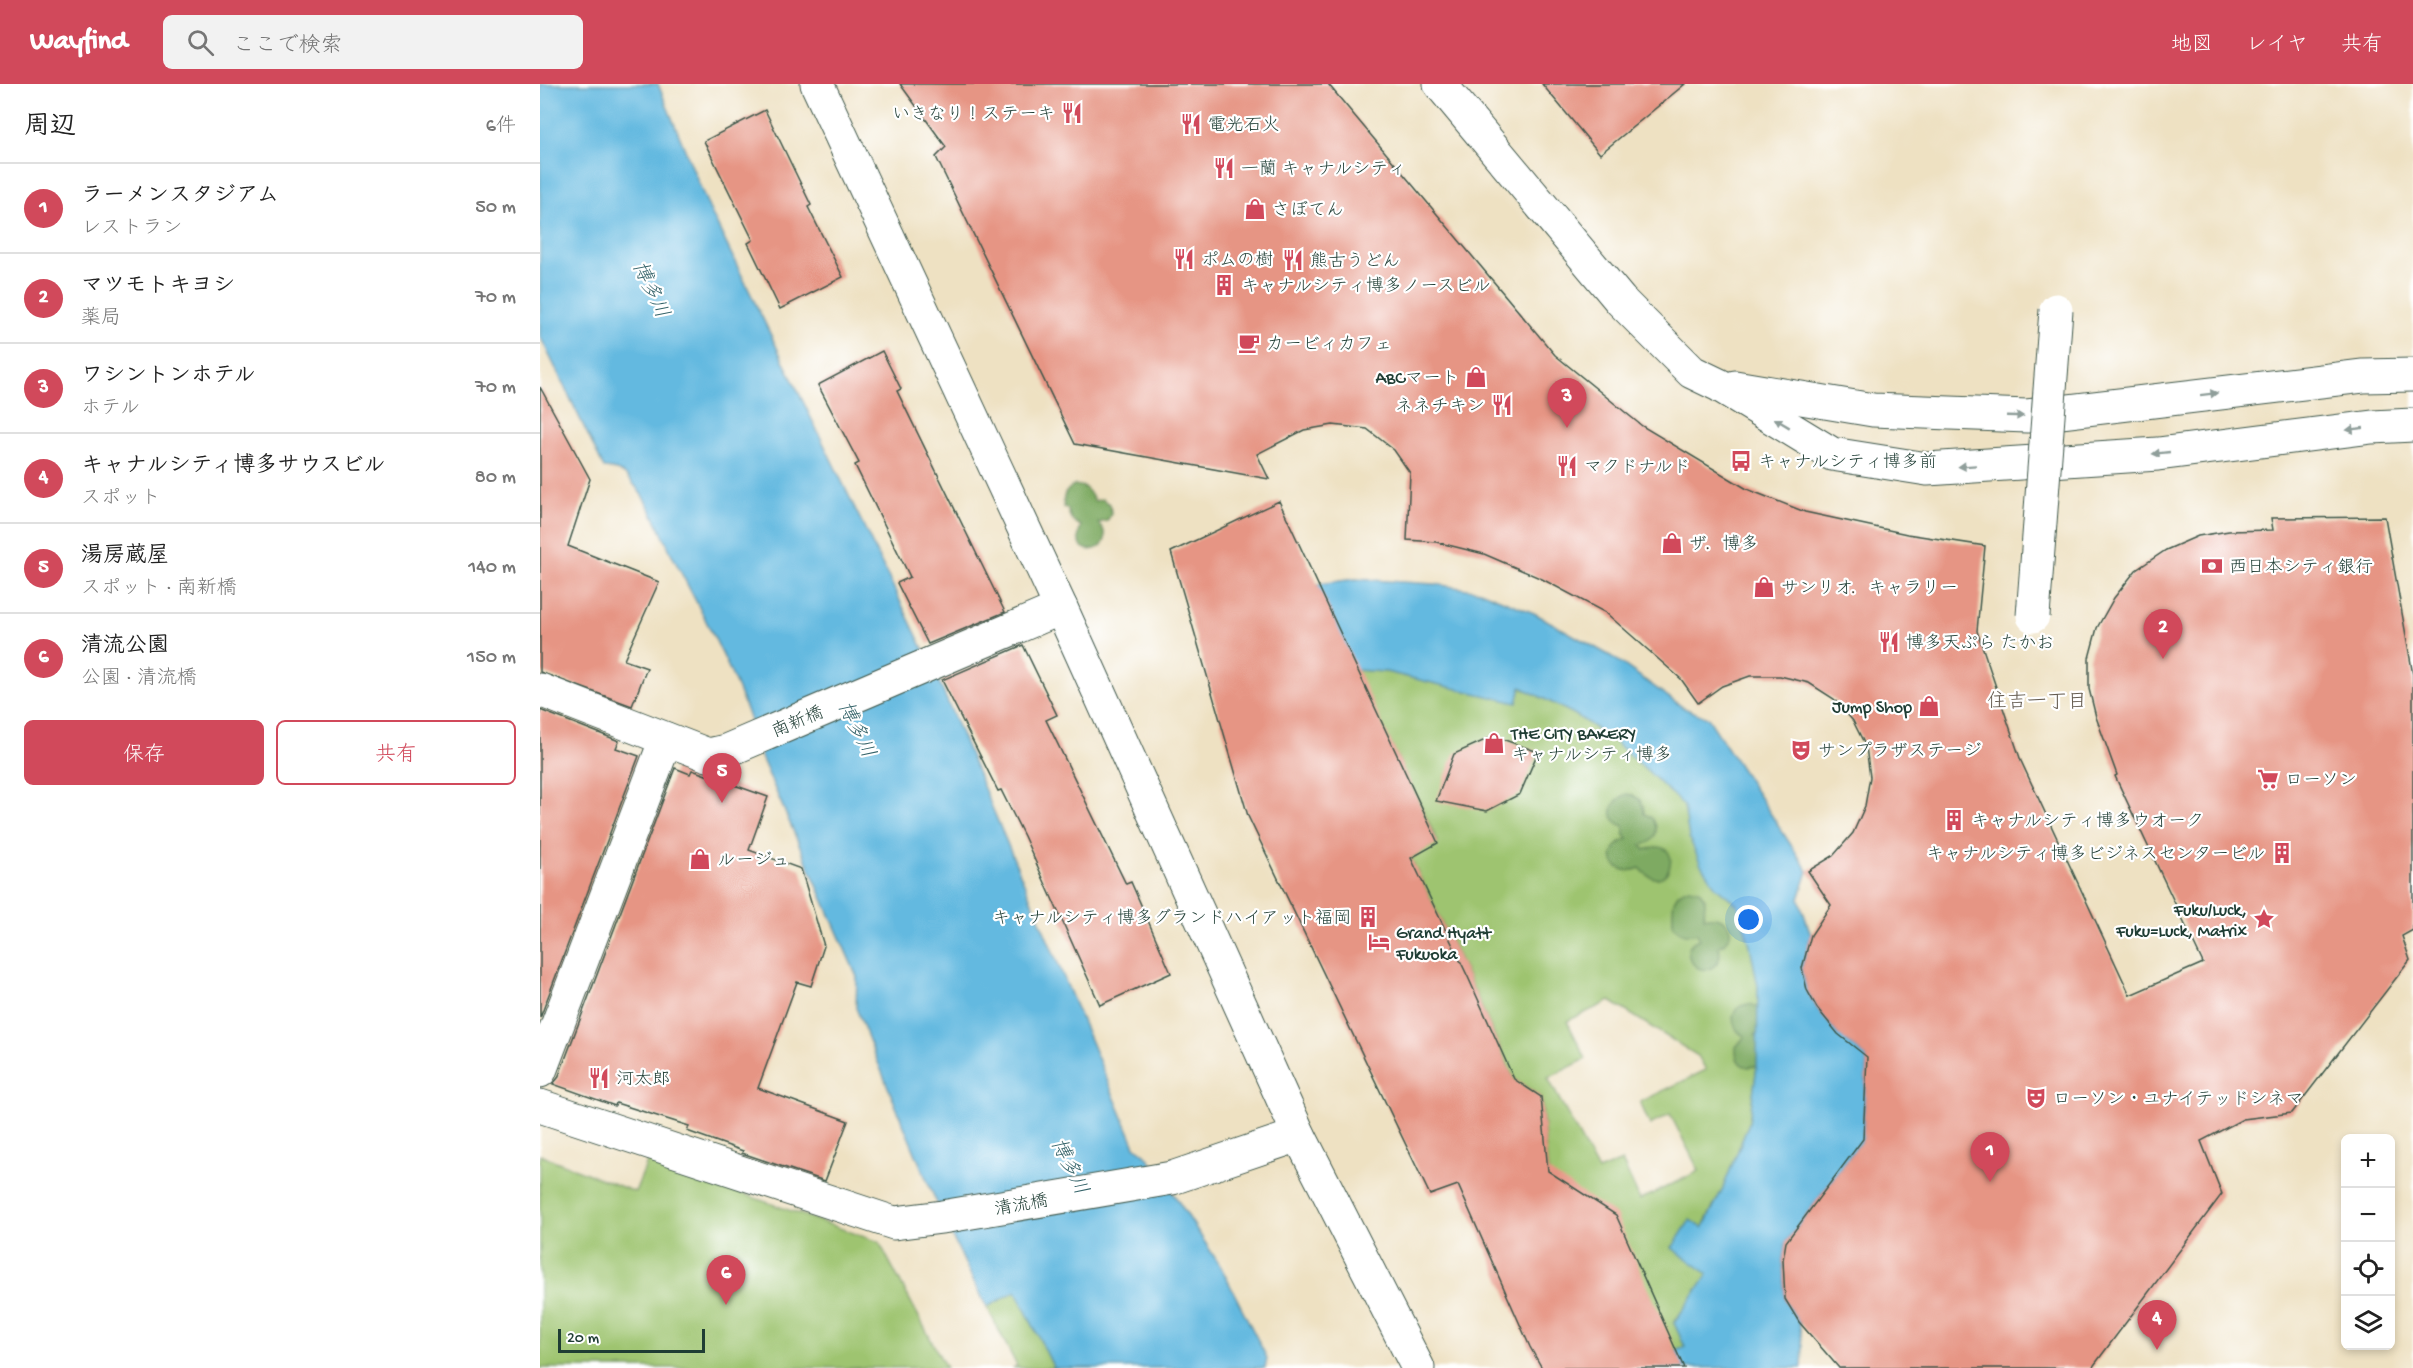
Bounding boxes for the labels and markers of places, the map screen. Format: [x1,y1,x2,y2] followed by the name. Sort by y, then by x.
[1060,101,1084,125] restaurant icon: いきなり！ステーキ
[892,105,1055,126] place label: いきなり！ステーキ
[1179,112,1203,136] restaurant icon: 電光石火
[1208,115,1280,137] place label: 電光石火
[1212,156,1236,180] restaurant icon: 一蘭 キャナルシティ
[1241,159,1406,181] place label: 一蘭 キャナルシティ
[1243,197,1267,221] shop icon: さぼてん
[1272,200,1344,222] place label: さぼてん
[1172,247,1196,271] restaurant icon: ポムの樹
[1281,248,1305,272] restaurant icon: 熊古うどん
[1201,251,1273,272] place label: ポムの樹
[1310,251,1400,273] place label: 熊古うどん
[1212,273,1236,297] building icon: キャナルシティ博多ノースビル
[1241,276,1490,298] place label: キャナルシティ博多ノースビル
[1237,331,1261,355] cafe icon: カービィカフェ
[1266,335,1392,356] place label: カービィカフェ
[1464,365,1488,389] shop icon: ABCマート
[1375,369,1459,390] place label: ABCマート
[1548,378,1586,428] pin: 3
[1490,393,1514,417] restaurant icon: ネネチキン
[1395,397,1485,418] place label: ネネチキン
[1729,449,1753,473] bus stop icon: キャナルシティ博多前
[1758,452,1937,474] place label: キャナルシティ博多前
[1555,454,1579,478] restaurant icon: マクドナルド
[1584,458,1691,479] place label: マクドナルド
[1660,531,1684,555] shop icon: ザ．博多
[1689,534,1758,556] place label: ザ．博多
[2200,554,2224,578] bank icon: 西日本シティ銀行
[2229,557,2373,579] place label: 西日本シティ銀行
[1752,575,1776,599] shop icon: サンリオ．キャラリー
[1781,579,1958,600] place label: サンリオ．キャラリー
[2144,610,2182,659] pin: 2
[1877,630,1901,654] restaurant icon: 博多天ぷら たかお
[1906,633,2054,655] place label: 博多天ぷら たかお
[1917,694,1941,718] shop icon: Jump Shop
[1832,698,1912,719] place label: Jump Shop
[1510,725,1672,767] place label: THE CITY BAKERY キャナルシティ博多
[1482,731,1506,755] shop icon: THE CITY BAKERY キャナルシティ博多
[1789,738,1813,762] theatre icon: サンプラザステージ
[1818,741,1981,763] place label: サンプラザステージ
[702,754,741,803] pin: 5
[2256,767,2280,791] supermarket icon: ローソン
[2285,771,2357,792] place label: ローソン
[1942,808,1966,832] building icon: キャナルシティ博多ウオーク
[1971,811,2204,833] place label: キャナルシティ博多ウオーク
[2270,841,2294,865] building icon: キャナルシティ博多ビジネスセンタービル
[1926,844,2265,866] place label: キャナルシティ博多ビジネスセンタービル
[688,847,712,871] shop icon: ルージュ
[717,851,790,872] place label: ルージュ
[2115,901,2248,943] place label: Fuku/Luck, Fuku=Luck, Matrix
[1356,905,1380,929] building icon: キャナルシティ博多グランドハイアット福岡
[2252,907,2276,931] place icon: Fuku/Luck, Fuku=Luck, Matrix
[992,908,1351,930] place label: キャナルシティ博多グランドハイアット福岡
[1395,924,1493,966] place label: Grand Hyatt Fukuoka
[1367,930,1391,954] hotel icon: Grand Hyatt Fukuoka
[587,1066,611,1090] restaurant icon: 河太郎
[616,1069,670,1091] place label: 河太郎
[2024,1086,2048,1110] theatre icon: ローソン・ユナイテッドシネマ
[2053,1090,2304,1111] place label: ローソン・ユナイテッドシネマ
[1970,1132,2010,1182] pin: 1
[706,1256,746,1305] pin: 6
[2138,1300,2176,1350] pin: 4

